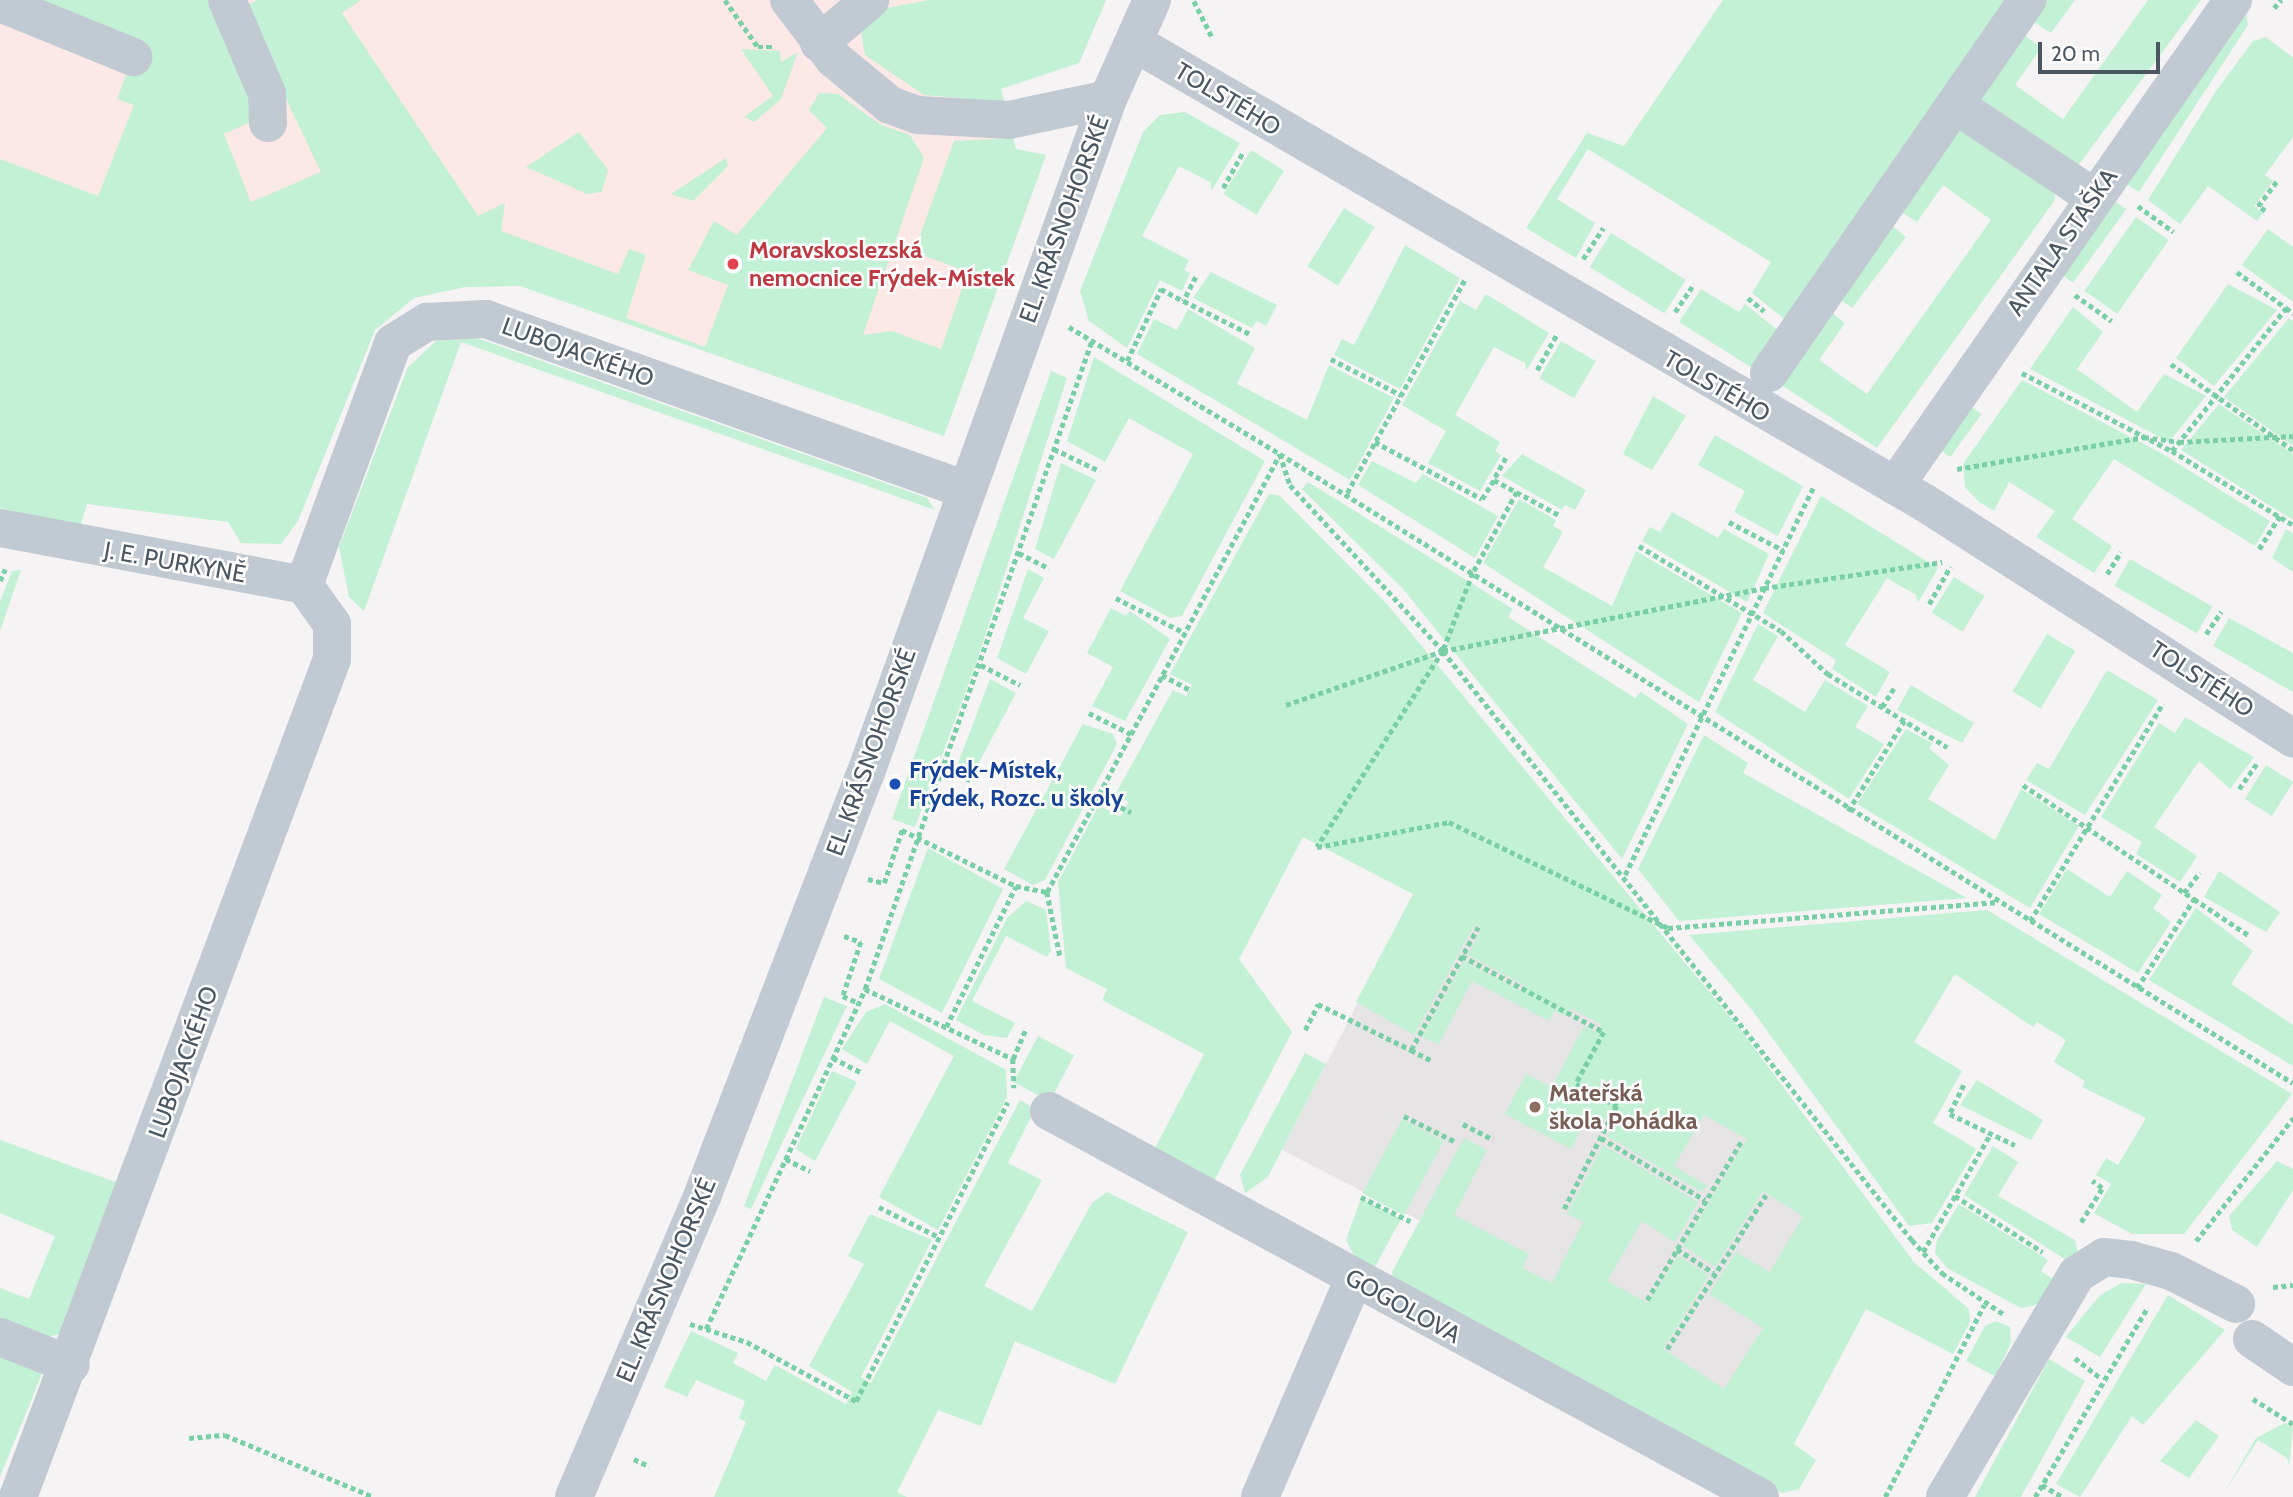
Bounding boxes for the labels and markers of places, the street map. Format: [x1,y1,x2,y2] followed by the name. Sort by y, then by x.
[749,236,1015,292] place label: Moravskoslezská nemocnice Frýdek-Místek
[723,254,743,274] marker: Moravskoslezská nemocnice Frýdek-Místek
[909,756,1124,812] place label: Frýdek-Místek, Frýdek, Rozc. u školy
[887,776,903,792] marker: Frýdek-Místek, Frýdek, Rozc. u školy
[1549,1079,1698,1135] place label: Mateřská škola Pohádka
[1527,1099,1543,1115] marker: Mateřská škola Pohádka

